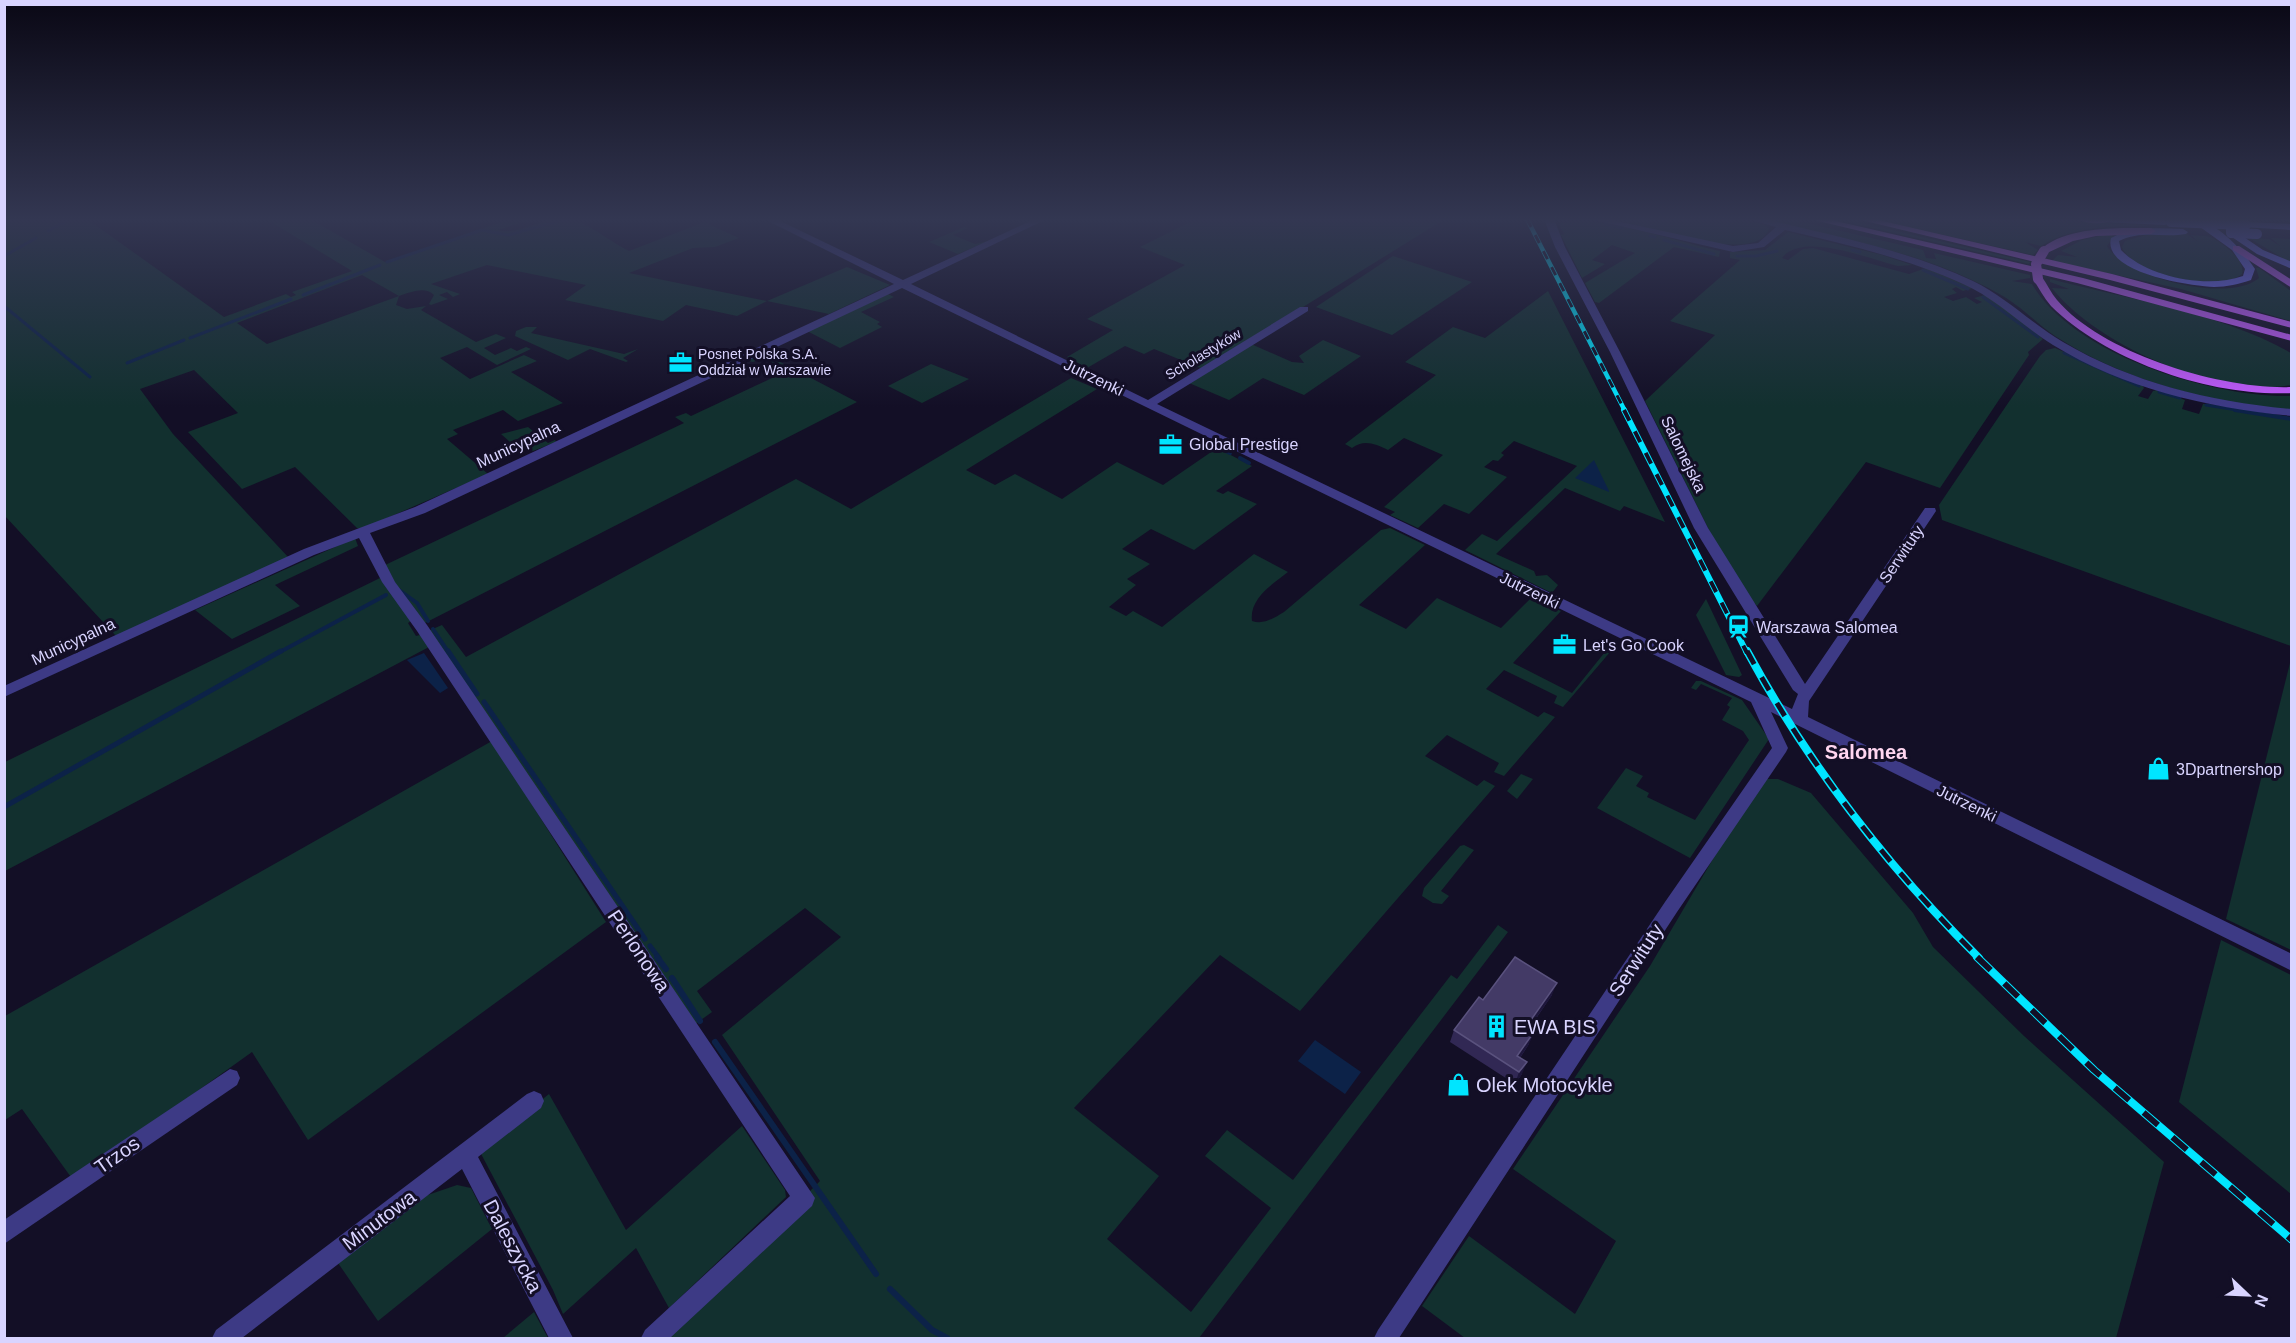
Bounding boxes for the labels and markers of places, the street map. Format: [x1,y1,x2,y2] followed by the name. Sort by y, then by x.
[698,346,832,378] place label: Posnet Polska S.A. Oddział w Warszawie
[667,349,693,375] office icon: Posnet Polska S.A. Oddział w Warszawie
[1158,431,1184,457] office icon: Global Prestige
[1189,436,1298,453] place label: Global Prestige
[1725,614,1751,640] station icon: Warszawa Salomea
[1756,619,1898,636] place label: Warszawa Salomea
[1552,632,1578,658] office icon: Let's Go Cook
[1583,637,1685,654] place label: Let's Go Cook
[2145,756,2171,782] shop icon: 3Dpartnershop
[2176,761,2282,778] place label: 3Dpartnershop
[1483,1014,1509,1040] building icon: EWA BIS
[1514,1016,1596,1038] place label: EWA BIS
[1445,1072,1471,1098] shop icon: Olek Motocykle
[1476,1074,1613,1096] place label: Olek Motocykle

